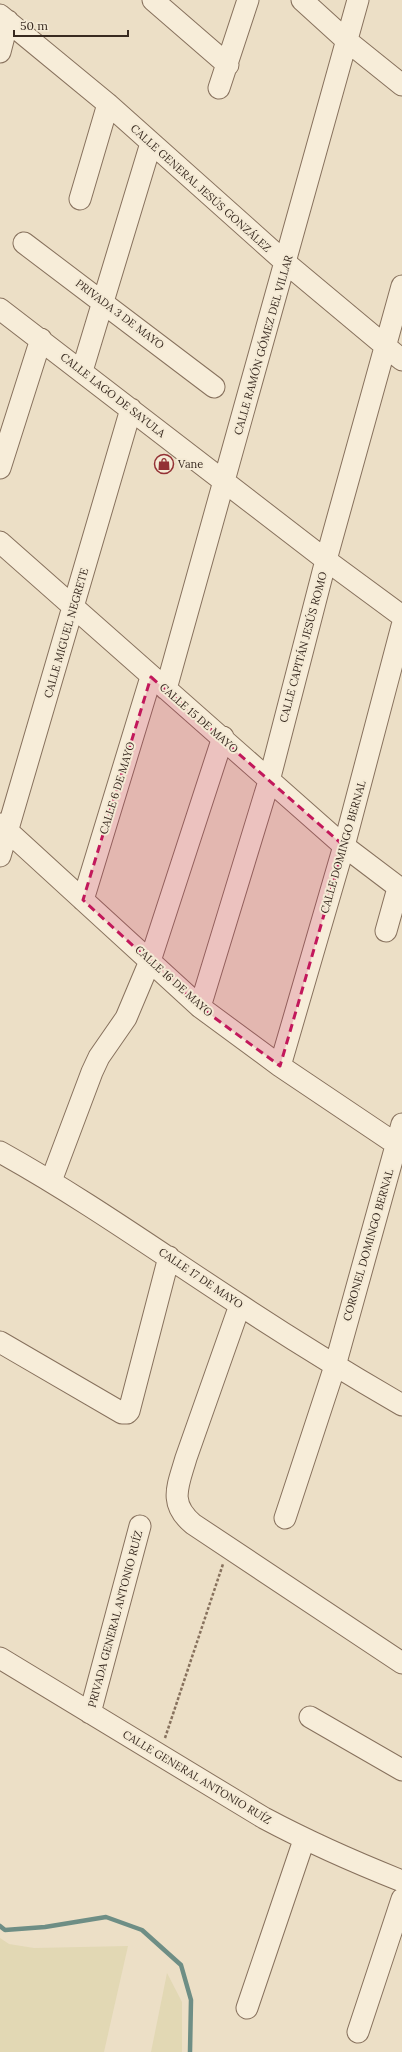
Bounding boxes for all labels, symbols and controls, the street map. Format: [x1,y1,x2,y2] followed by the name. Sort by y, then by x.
[14,12,128,38] scale bar
[20,18,48,33] text: 50 m
[128,121,274,255] street label: CALLE GENERAL JESÚS GONZÁLEZ
[231,253,295,437] street label: CALLE RAMÓN GÓMEZ DEL VILLAR
[73,276,167,352] street label: PRIVADA 3 DE MAYO
[58,350,169,441] street label: CALLE LAGO DE SAYULA
[153,453,175,475] shop icon: Vane
[177,457,203,471] place label: Vane
[41,566,91,700] street label: CALLE MIGUEL NEGRETE
[276,570,330,724] street label: CALLE CAPITÁN JESÚS ROMO
[157,680,241,756] street label: CALLE 15 DE MAYO
[96,740,138,836] street label: CALLE 6 DE MAYO
[317,778,369,915] street label: CALLE DOMINGO BERNAL
[132,942,216,1020] street label: CALLE 16 DE MAYO
[340,1167,397,1323] street label: CORONEL DOMINGO BERNAL
[156,1245,246,1312] street label: CALLE 17 DE MAYO
[85,1529,145,1709] street label: PRIVADA GENERAL ANTONIO RUÍZ
[120,1727,274,1827] street label: CALLE GENERAL ANTONIO RUÍZ

